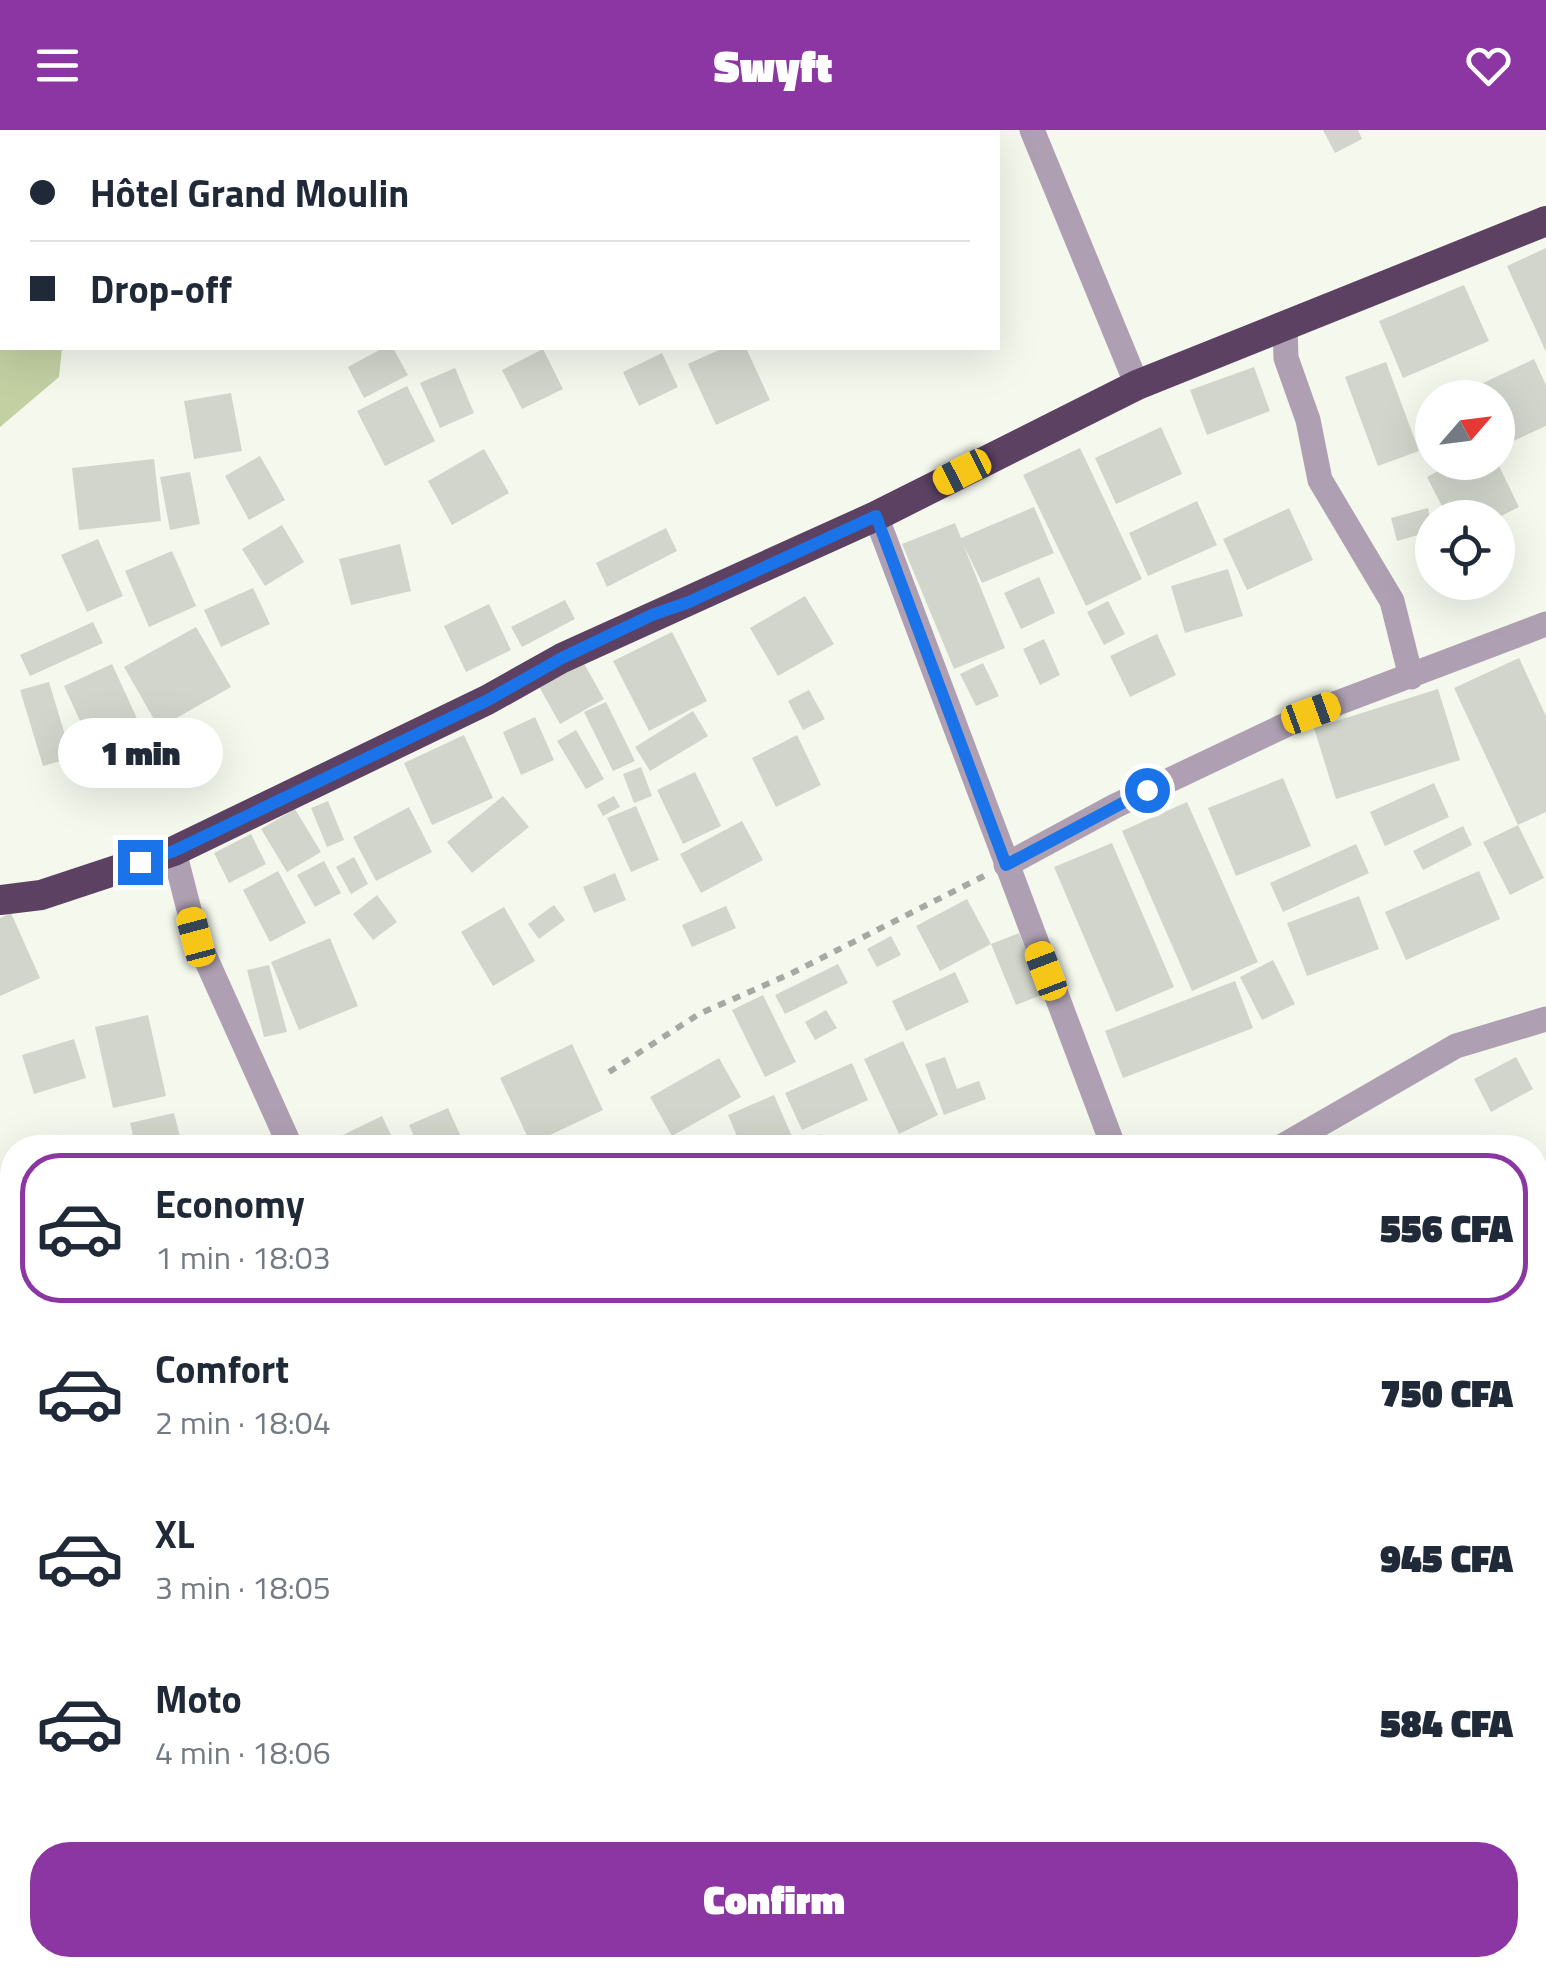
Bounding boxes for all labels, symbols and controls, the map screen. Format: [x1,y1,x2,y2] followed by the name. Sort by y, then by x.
[713,31,833,99] text: Swyft
[30,38,85,93] icon: menu
[1461,38,1516,93] icon: heart
[90,164,409,222] text: Hôtel Grand Moulin
[90,260,232,318] text: Drop-off
[1415,380,1515,480] north arrow
[1415,380,1515,600] map controls
[928,445,996,499] car
[1415,500,1515,600] button: locate
[1278,689,1344,737] car
[58,717,222,787] callout: 1 min
[101,729,180,777] text: 1 min
[1125,768,1170,813] route start
[118,840,163,885] route end
[174,904,218,970] car
[1021,938,1071,1004] car
[155,1175,305,1233] text: Economy
[35,1183,125,1273] icon: car
[1380,1199,1513,1257] text: 556 CFA
[155,1233,331,1281] text: 1 min · 18:03
[155,1340,289,1398] text: Comfort
[35,1348,125,1438] icon: car
[1380,1364,1513,1422] text: 750 CFA
[155,1398,331,1446] text: 2 min · 18:04
[155,1505,195,1563] text: XL
[35,1513,125,1603] icon: car
[1380,1529,1513,1587] text: 945 CFA
[155,1563,331,1611] text: 3 min · 18:05
[155,1670,242,1728] text: Moto
[35,1678,125,1768] icon: car
[1380,1694,1513,1752] text: 584 CFA
[155,1728,331,1776] text: 4 min · 18:06
[30,1842,1518,1957] button: Confirm

